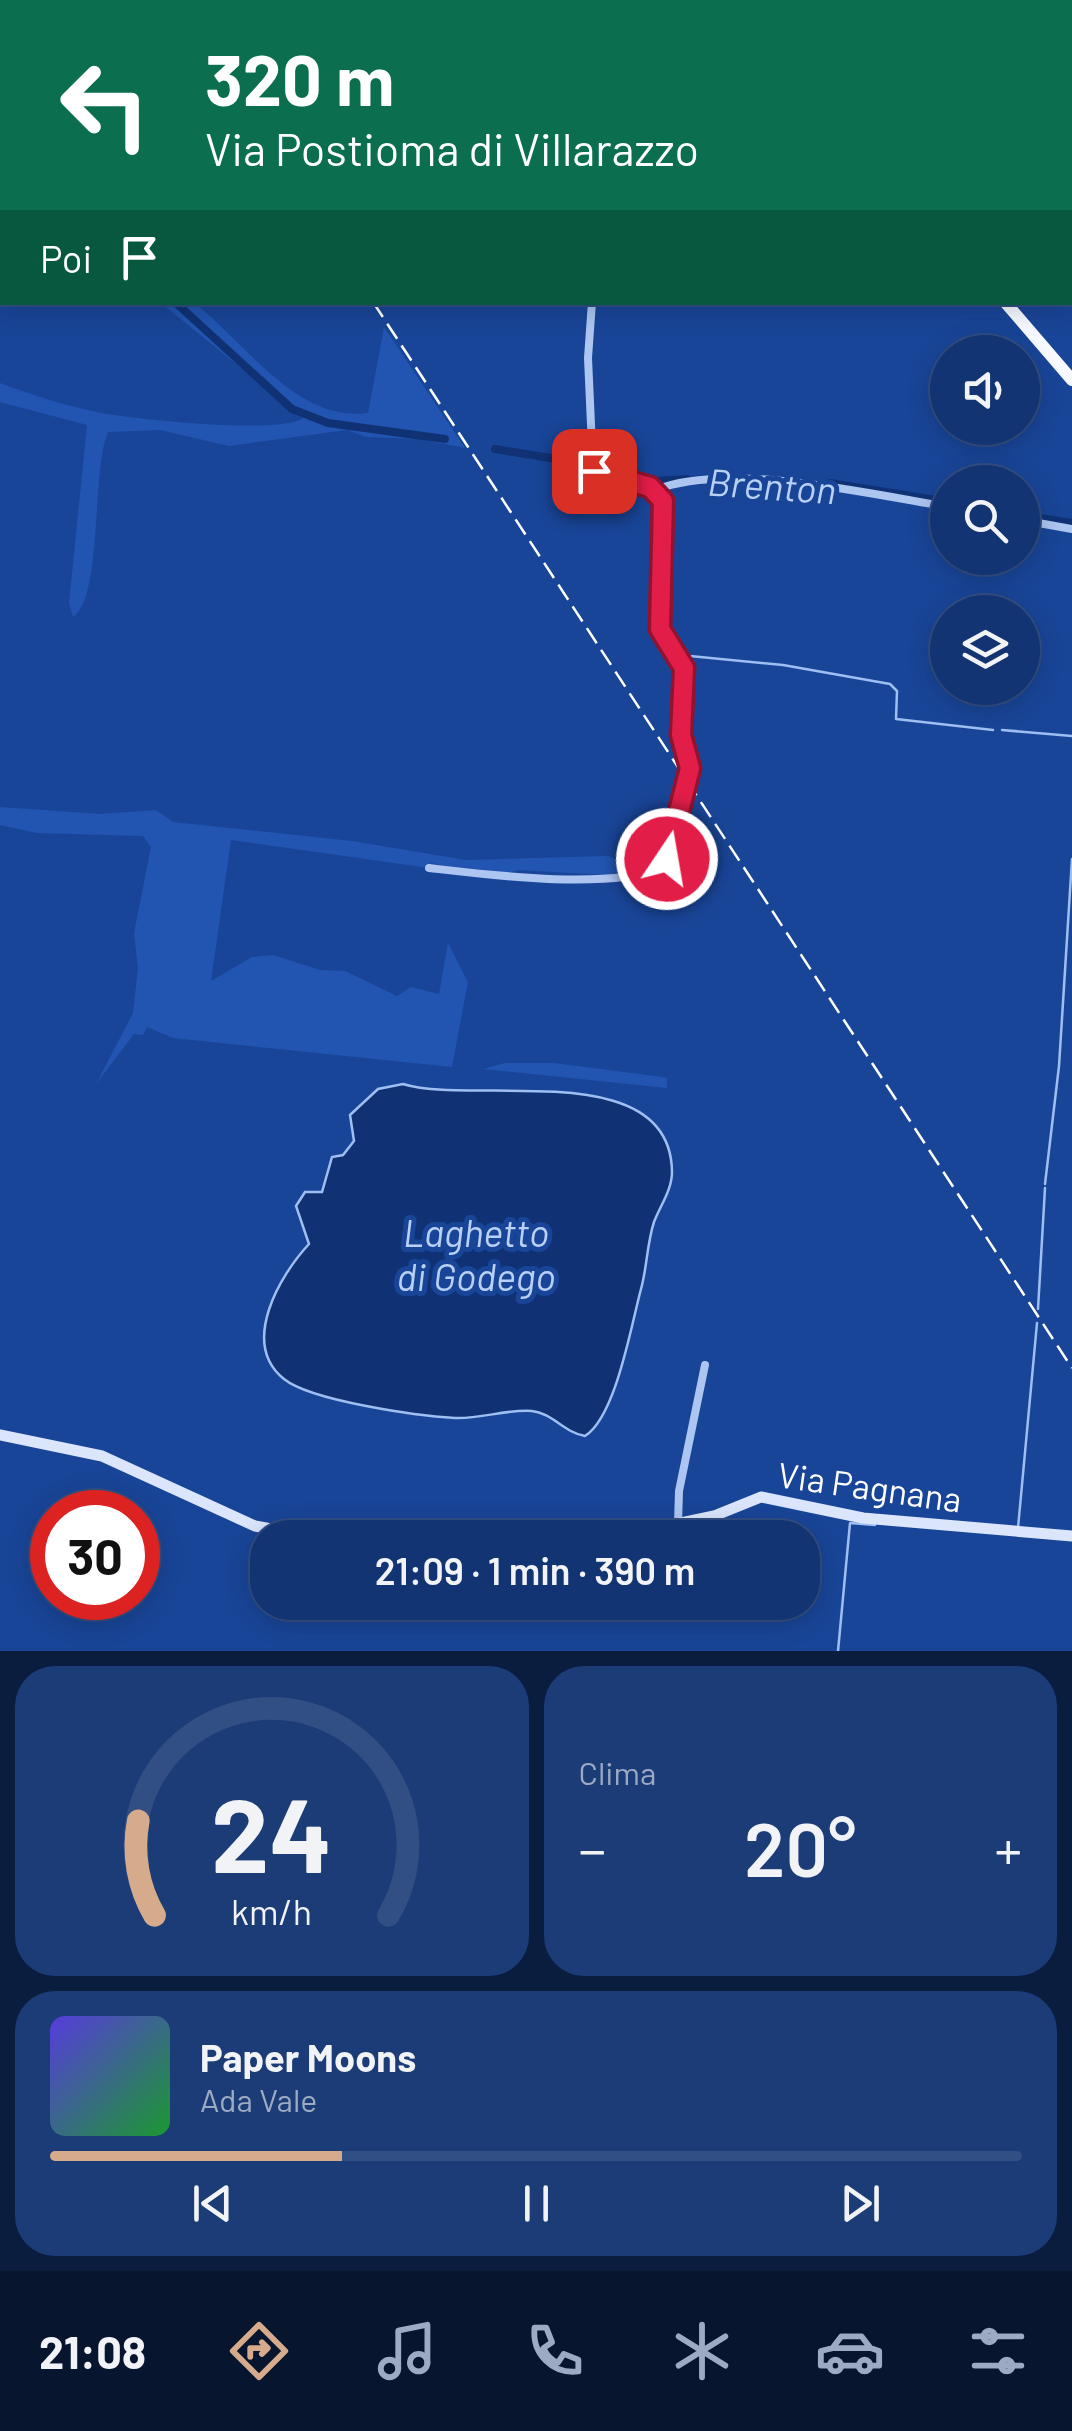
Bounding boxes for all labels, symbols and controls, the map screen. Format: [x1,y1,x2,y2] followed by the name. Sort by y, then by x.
[205,36,394,120] text: 320 m
[40,40,170,170] icon: left
[205,121,699,175] text: Via Postioma di Villarazzo
[112,230,167,285] icon: arrive
[40,235,92,281] text: Poi
[930,335,1040,705] map controls
[930,335,1040,445] button: sound
[552,429,637,514] pin
[567,444,622,499] icon: arrive
[706,458,838,512] water label: Brenton
[930,465,1040,575] button: search
[930,595,1040,705] button: layers
[615,807,719,911] position arrow
[396,1209,556,1299] water label: Laghetto di Godego
[775,1452,965,1520] street label: Via Pagnana
[30,1490,160,1620] speed limit sign: 30
[375,1547,695,1593] text: 21:09 · 1 min · 390 m
[579,1753,656,1791] text: Clima
[211,1769,332,1894] text: 24
[744,1802,856,1892] text: 20°
[579,1815,606,1881] text: −
[994,1815,1022,1881] text: +
[231,1889,312,1932] text: km/h
[200,2034,416,2080] text: Paper Moons
[200,2080,317,2118] text: Ada Vale
[185,2176,240,2231] icon: previous
[509,2176,564,2231] icon: pause
[833,2176,888,2231] icon: next
[224,2316,294,2386] icon: directions
[372,2316,442,2386] icon: music
[520,2316,590,2386] icon: phone
[667,2316,737,2386] icon: climate
[815,2316,885,2386] icon: car
[963,2316,1033,2386] icon: filters
[39,2324,146,2378] text: 21:08

